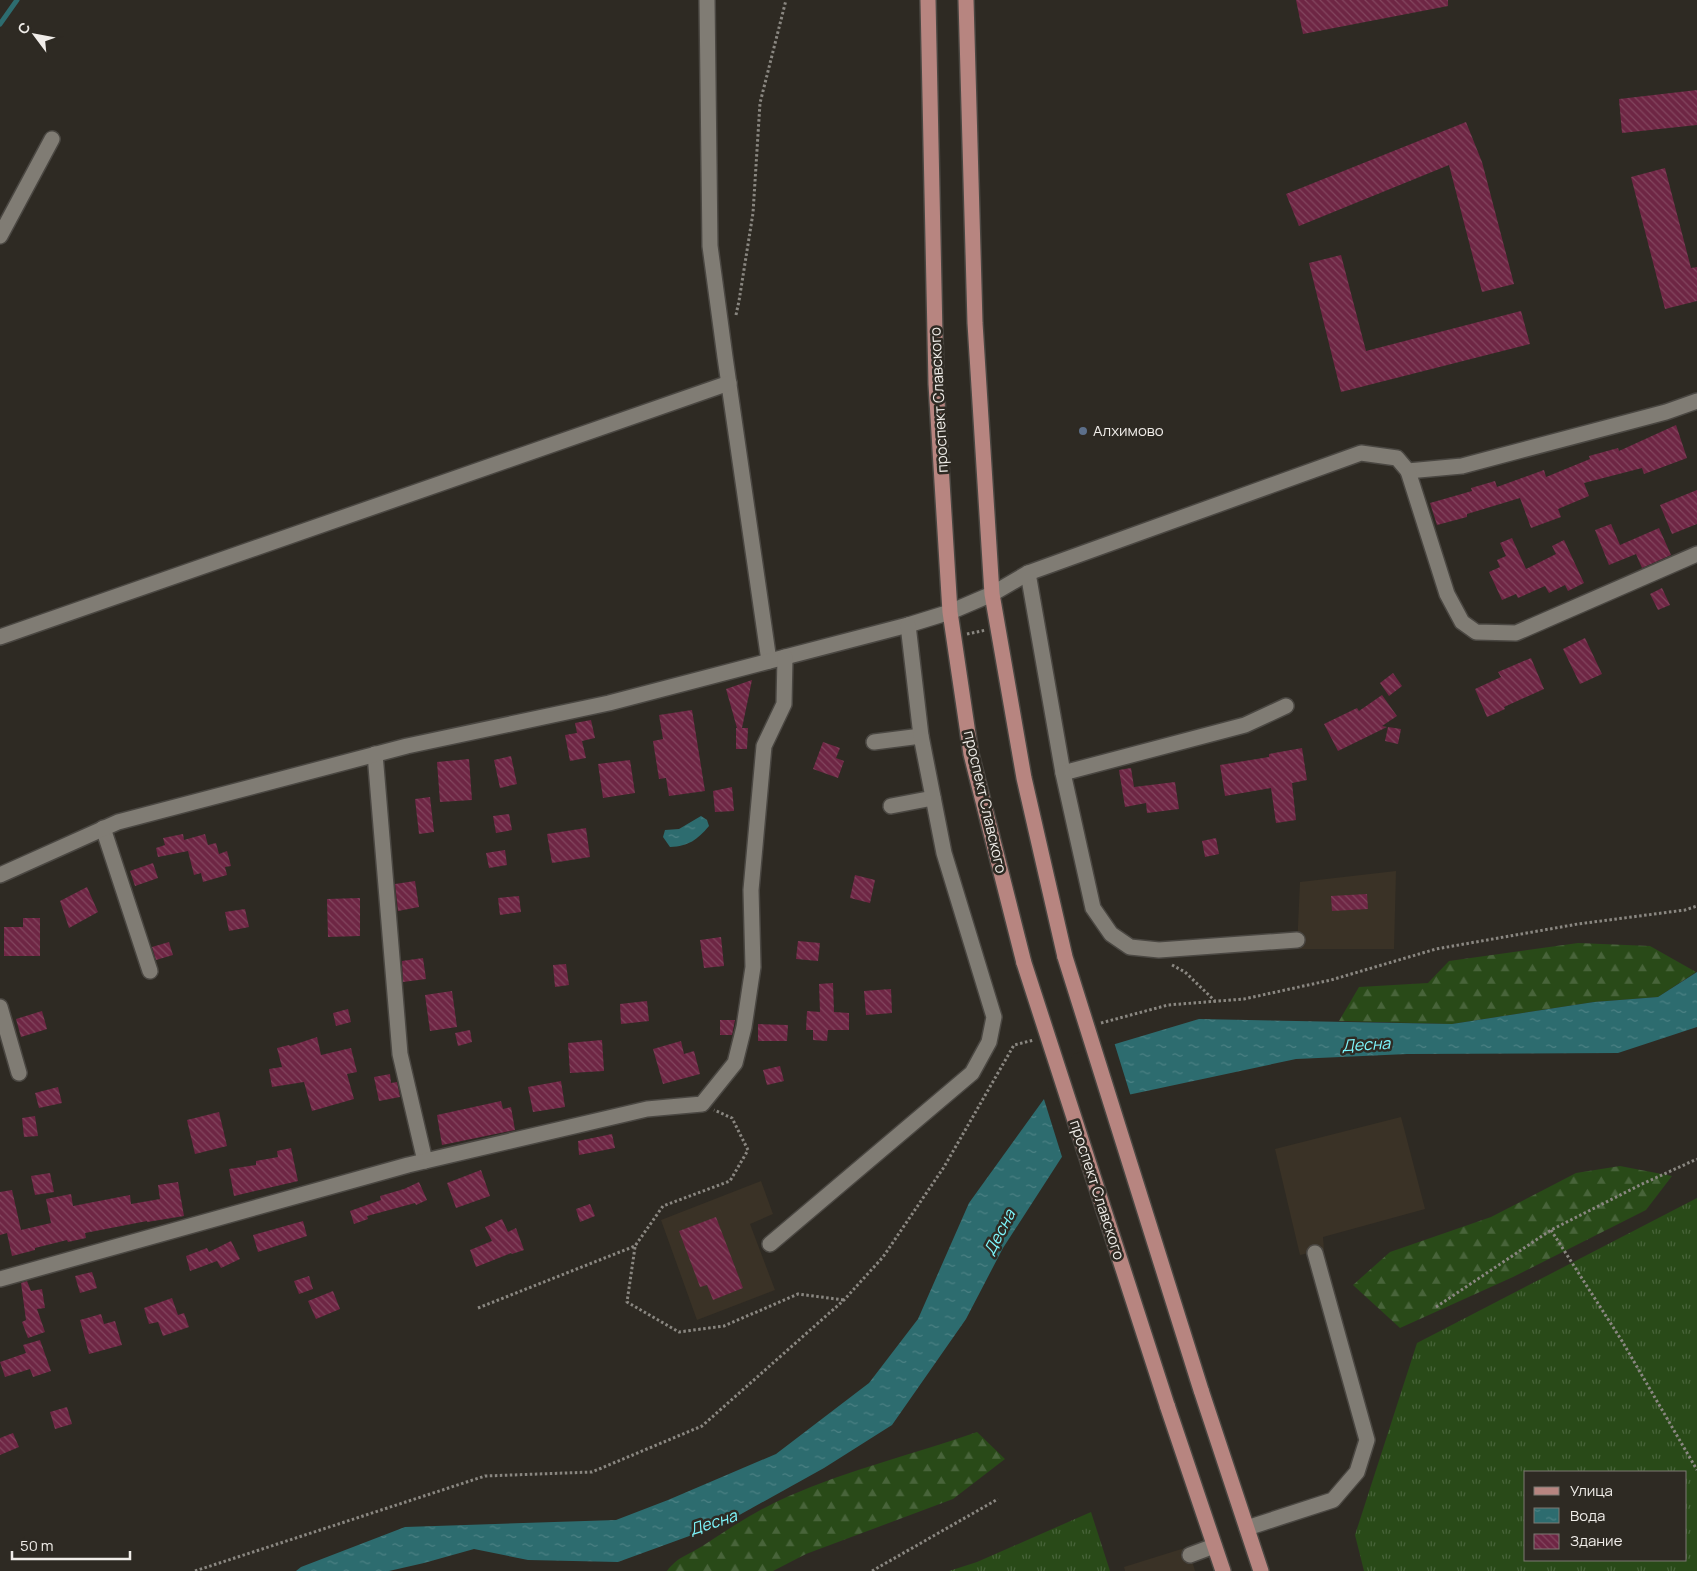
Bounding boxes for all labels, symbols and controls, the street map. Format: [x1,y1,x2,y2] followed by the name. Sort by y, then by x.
[10,10,60,60] north arrow
[13,18,34,37] text: С
[924,327,953,473] street label: проспект Славского
[1093,420,1164,441] place label: Алхимово
[1077,425,1089,437] marker: Алхимово
[959,728,1012,875] street label: проспект Славского
[1341,1032,1392,1056] water label: Десна
[1065,1117,1130,1263] street label: проспект Славского
[978,1205,1021,1259] water label: Десна
[1524,1471,1687,1561] legend
[1570,1480,1613,1501] text: Улица
[687,1504,740,1540] water label: Десна
[1570,1505,1605,1526] text: Вода
[12,1528,130,1560] scale bar
[1570,1530,1623,1551] text: Здание
[20,1535,54,1556] text: 50 m

